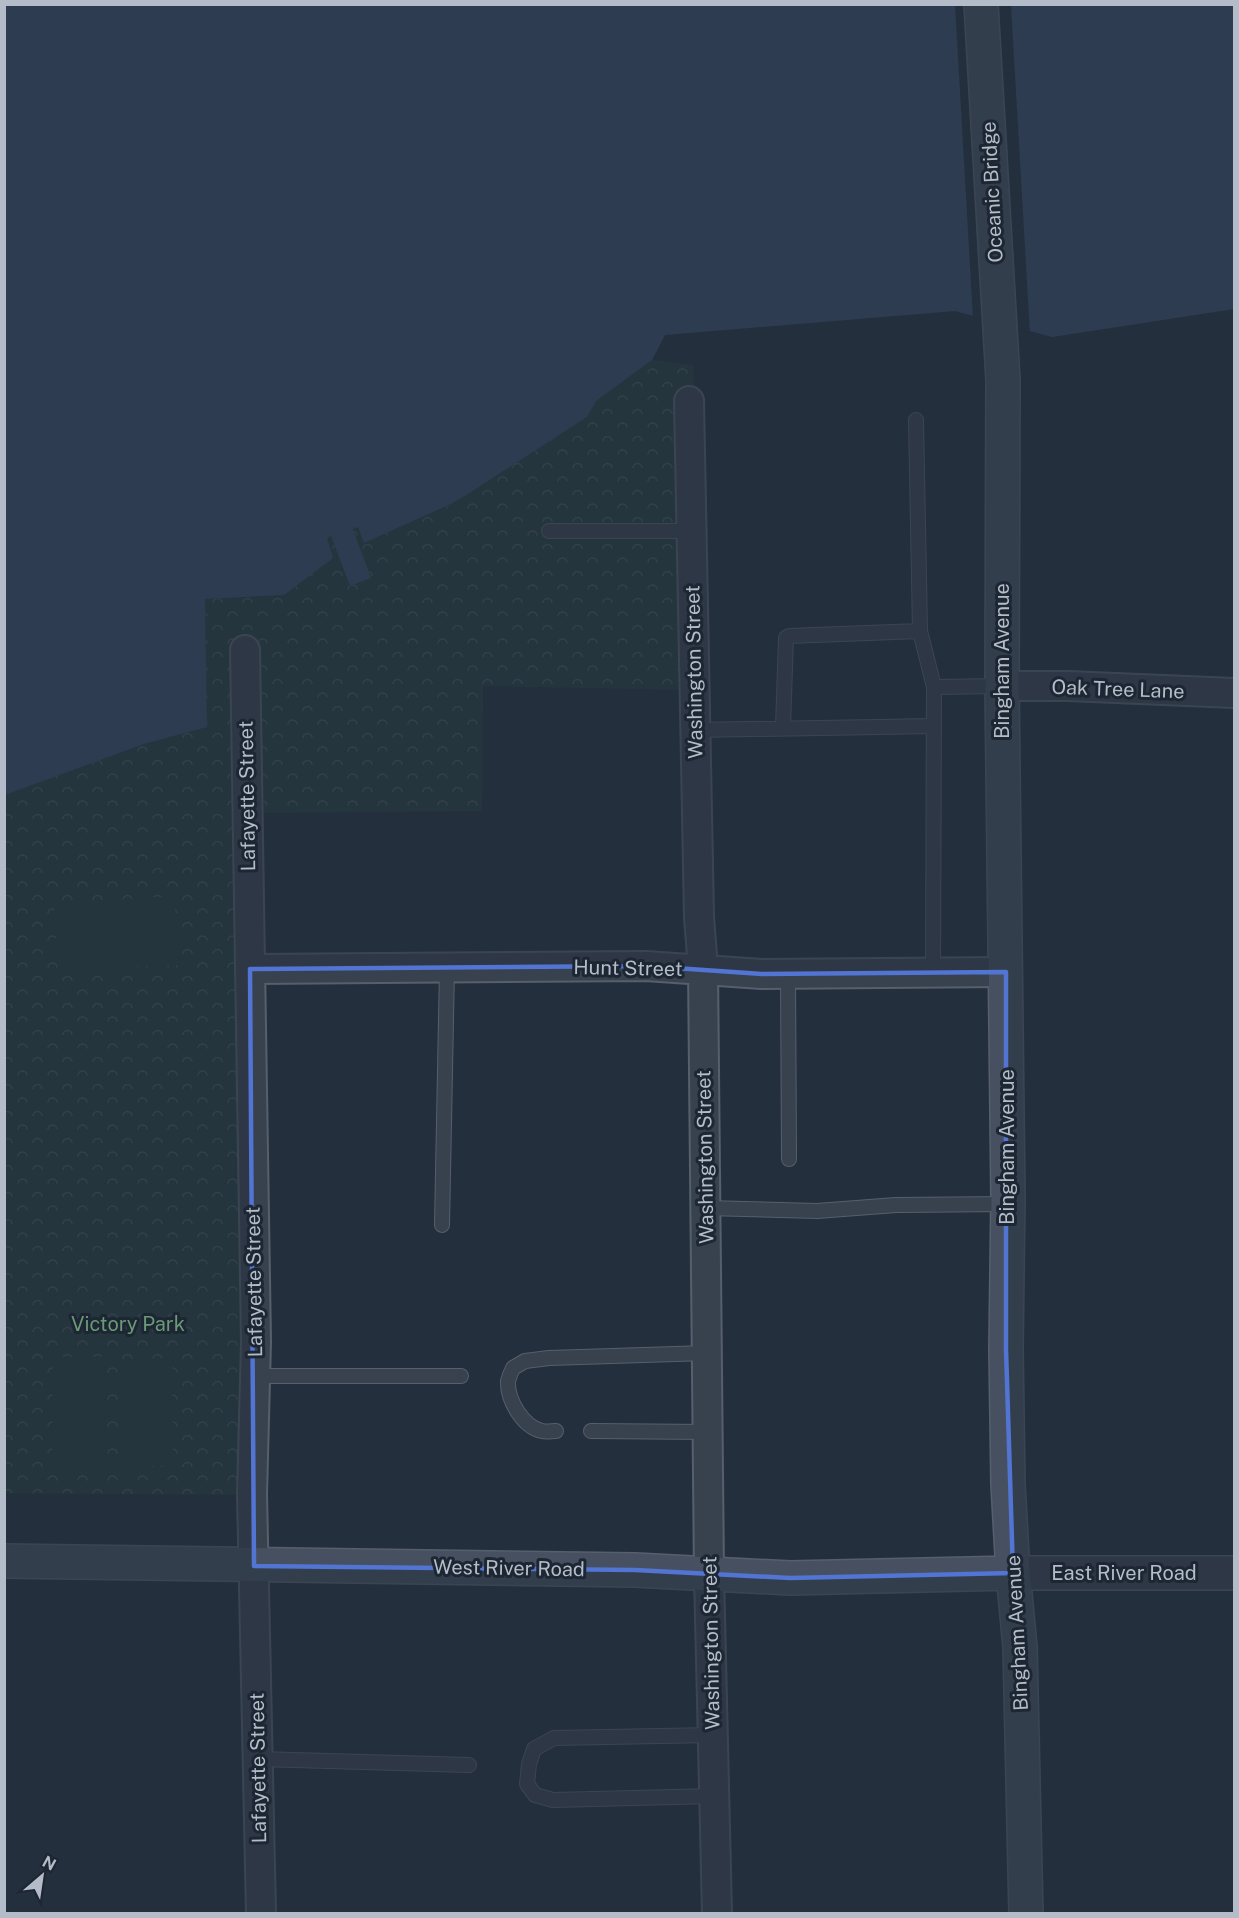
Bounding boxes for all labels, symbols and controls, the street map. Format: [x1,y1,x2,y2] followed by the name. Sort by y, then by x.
[976,121,1008,263] street label: Oceanic Bridge
[990,583,1014,739] street label: Bingham Avenue
[680,585,708,759] street label: Washington Street
[1051,675,1185,703] street label: Oak Tree Lane
[234,720,260,872] street label: Lafayette Street
[573,955,683,981] street label: Hunt Street
[995,1069,1019,1225] street label: Bingham Avenue
[691,1070,719,1244] street label: Washington Street
[241,1206,267,1358] street label: Lafayette Street
[71,1312,185,1336] park label: Victory Park
[433,1555,585,1581] street label: West River Road
[1001,1555,1033,1711] street label: Bingham Avenue
[697,1556,725,1730] street label: Washington Street
[1051,1561,1197,1585] street label: East River Road
[245,1692,271,1844] street label: Lafayette Street
[12,1846,72,1906] north arrow
[39,1852,59,1875] text: N

